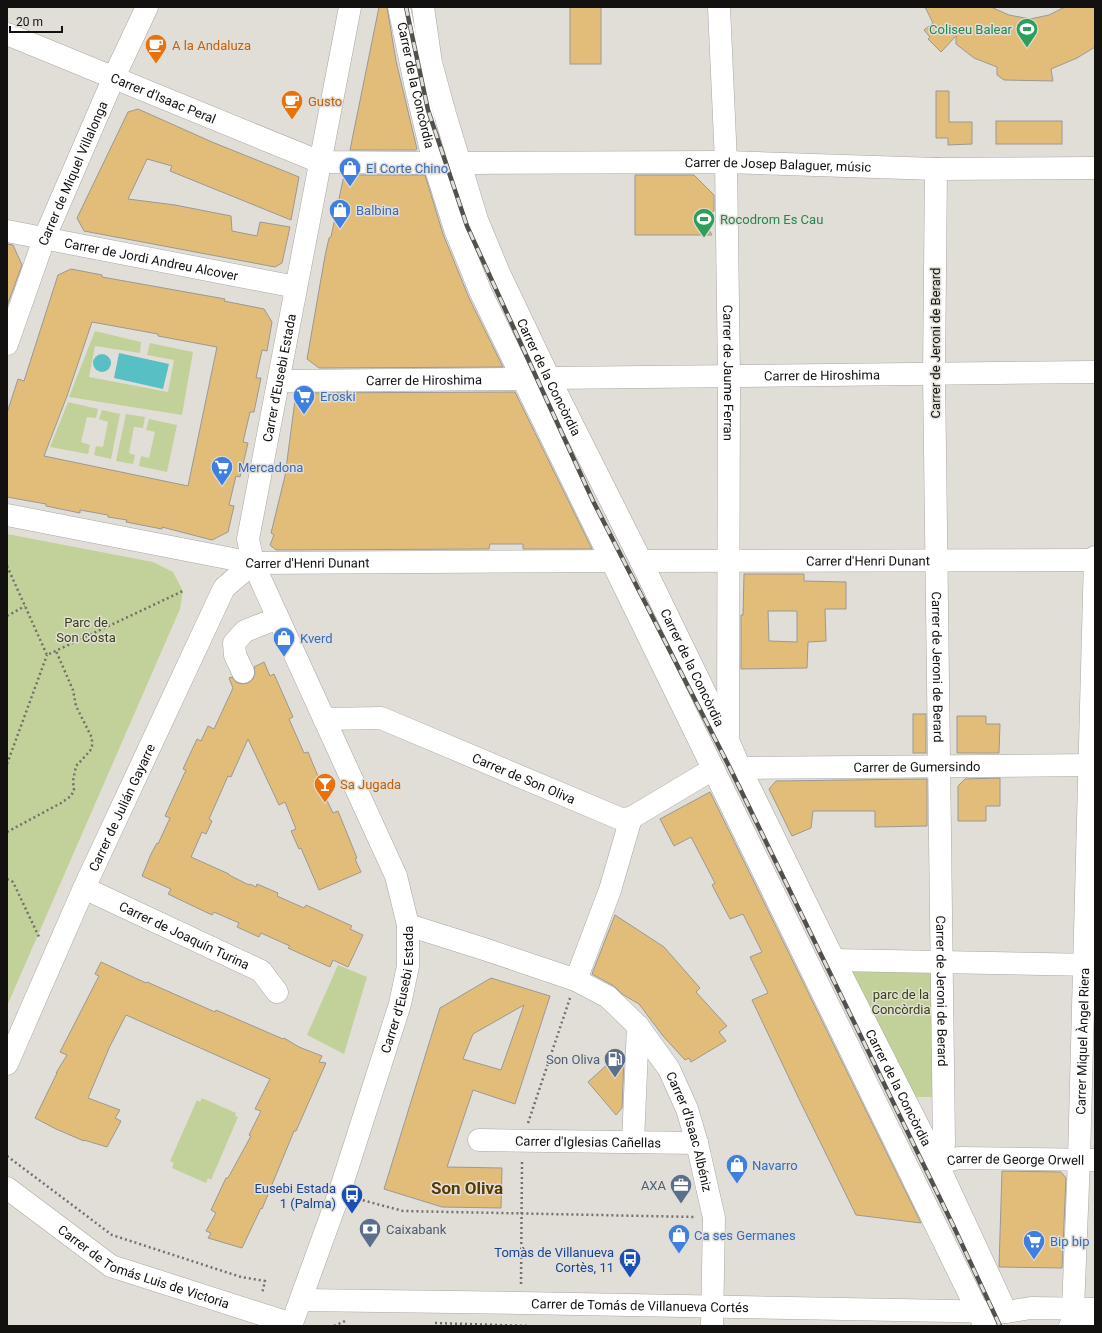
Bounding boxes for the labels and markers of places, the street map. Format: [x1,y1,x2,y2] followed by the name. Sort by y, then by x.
[1014,16,1040,49] sports icon: Coliseu Balear
[929,22,1013,37] place label: Coliseu Balear
[143,32,169,65] cafe icon: A la Andaluza
[172,38,251,53] place label: A la Andaluza
[279,88,305,121] cafe icon: Gusto
[308,94,342,109] place label: Gusto
[337,155,363,188] shop icon: El Corte Chino
[366,161,448,176] place label: El Corte Chino
[327,197,353,230] shop icon: Balbina
[356,203,399,218] place label: Balbina
[691,206,717,239] sports icon: Rocodrom Es Cau
[720,212,823,227] place label: Rocodrom Es Cau
[291,383,317,416] supermarket icon: Eroski
[320,389,356,404] place label: Eroski
[209,454,235,487] supermarket icon: Mercadona
[238,460,303,475] place label: Mercadona
[271,625,297,658] shop icon: Kverd
[300,631,333,646] place label: Kverd
[312,771,338,804] bar icon: Sa Jugada
[340,777,401,792] place label: Sa Jugada
[602,1046,628,1079] fuel station icon: Son Oliva
[546,1052,600,1067] place label: Son Oliva
[724,1152,750,1185] shop icon: Navarro
[752,1158,798,1173] place label: Navarro
[668,1172,694,1205] office icon: AXA
[641,1178,667,1193] place label: AXA
[254,1181,336,1211] place label: Eusebi Estada 1 (Palma)
[339,1182,365,1215] bus stop icon: Eusebi Estada 1 (Palma)
[357,1216,383,1249] bank icon: Caixabank
[386,1222,447,1237] place label: Caixabank
[666,1222,692,1255] shop icon: Ca ses Germanes
[694,1228,796,1243] place label: Ca ses Germanes
[1021,1228,1047,1261] supermarket icon: Bip bip
[1050,1234,1090,1249] place label: Bip bip
[494,1245,614,1275] place label: Tomàs de Villanueva Cortès, 11
[617,1246,643,1279] bus stop icon: Tomàs de Villanueva Cortès, 11

